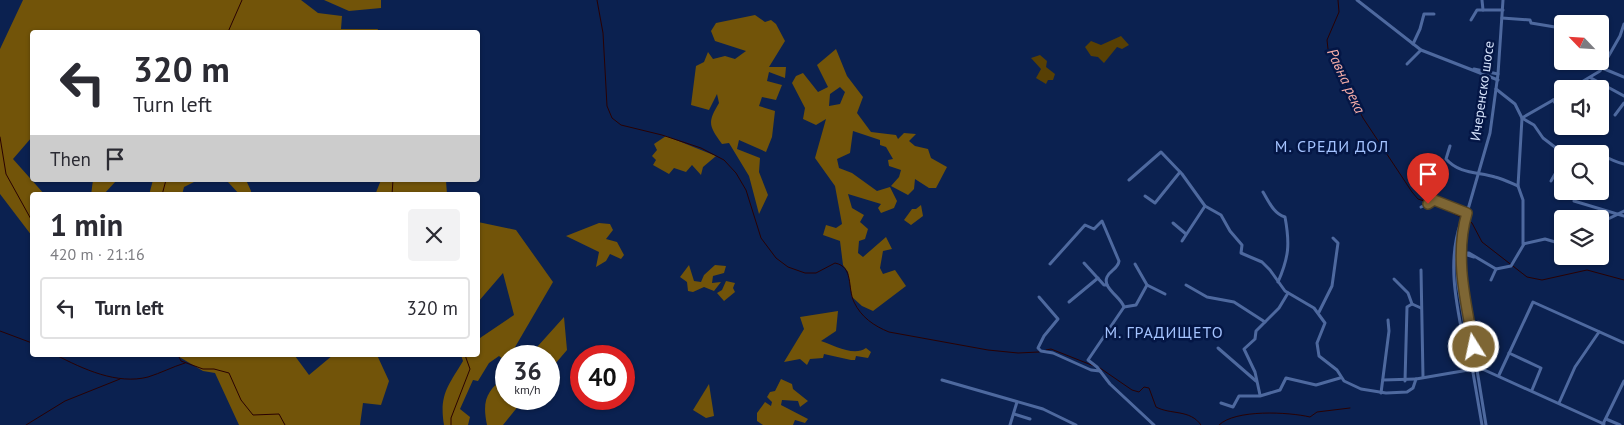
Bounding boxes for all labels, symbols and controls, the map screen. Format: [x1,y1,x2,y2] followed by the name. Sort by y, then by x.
[1554,15,1609,70] north arrow
[1554,15,1609,265] map controls
[1466,40,1498,142] street label: Ичеренско шосе
[1323,45,1370,117] water label: Равна река
[133,46,230,92] text: 320 m
[50,50,115,115] icon: left
[1554,80,1609,135] button: sound
[133,90,212,118] text: Turn left
[1275,136,1389,156] district label: М. СРЕДИ ДОЛ
[101,145,129,173] icon: arrive
[1554,145,1609,200] button: search
[50,147,91,171] text: Then
[1407,153,1449,204] pin
[1414,160,1442,188] icon: arrive
[50,205,123,244] text: 1 min
[408,209,460,261] button: close
[1554,210,1609,265] button: layers
[50,244,145,264] text: 420 m · 21:16
[52,294,80,322] icon: left
[95,296,164,320] text: Turn left
[406,296,458,320] text: 320 m
[1447,320,1499,372] position arrow
[1104,322,1224,342] district label: М. ГРАДИЩЕТО
[570,345,635,410] speed limit sign: 40
[513,355,542,387] text: 36
[514,382,541,397] text: km/h

